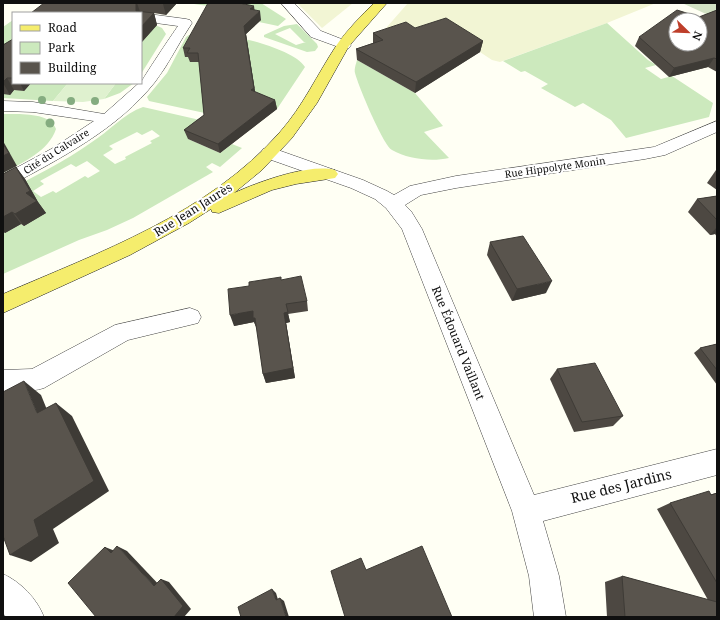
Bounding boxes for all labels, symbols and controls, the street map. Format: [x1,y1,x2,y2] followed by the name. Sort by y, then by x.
[12,12,142,84] legend
[668,12,708,52] north arrow
[48,19,78,36] text: Road
[689,29,706,43] text: N
[48,39,76,56] text: Park
[48,59,97,76] text: Building
[20,125,92,177] street label: Cité du Calvaire
[504,153,607,181] street label: Rue Hippolyte Monin
[150,179,235,240] street label: Rue Jean Jaurès
[428,283,489,402] street label: Rue Édouard Vaillant
[569,464,673,507] street label: Rue des Jardins

